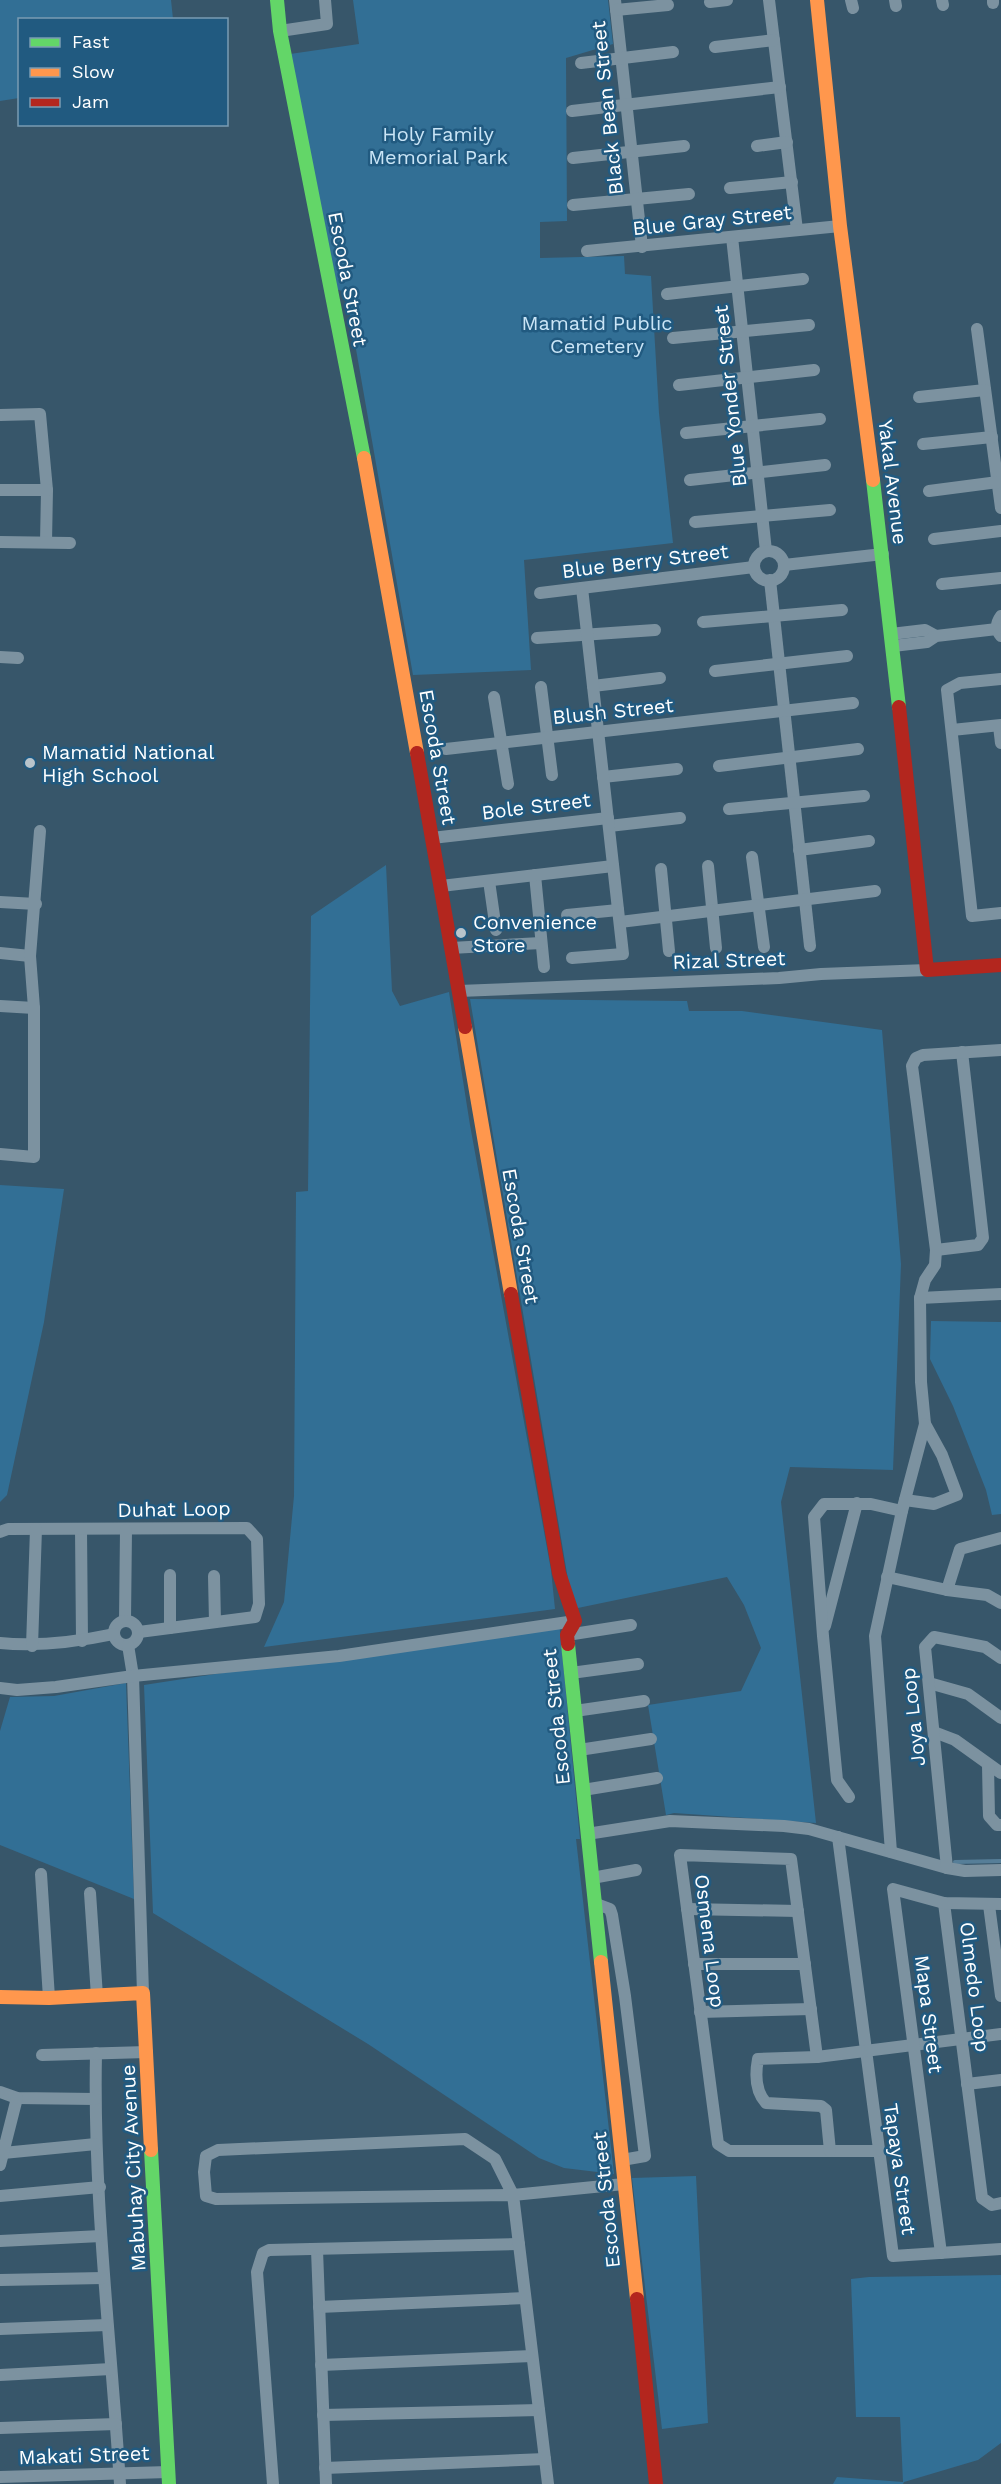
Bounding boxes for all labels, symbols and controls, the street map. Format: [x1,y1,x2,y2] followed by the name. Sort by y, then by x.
[18,18,228,126] legend
[586,19,628,196] street label: Black Bean Street
[72,31,110,52] text: Fast
[72,61,115,82] text: Slow
[72,91,109,112] text: Jam
[368,122,508,169] park label: Holy Family Memorial Park
[631,200,793,240] street label: Blue Gray Street
[323,210,373,349] street label: Escoda Street
[708,304,751,488] street label: Blue Yonder Street
[521,311,673,358] park label: Mamatid Public Cemetery
[873,418,913,546] street label: Yakal Avenue
[560,539,730,583] street label: Blue Berry Street
[414,687,462,827] street label: Escoda Street
[551,693,675,729] street label: Blush Street
[42,740,214,787] place label: Mamatid National High School
[23,756,37,770] marker: Mamatid National High School
[480,787,593,825] street label: Bole Street
[473,910,597,957] place label: Convenience Store
[454,926,468,940] marker: Convenience Store
[672,946,786,974] street label: Rizal Street
[497,1166,545,1306] street label: Escoda Street
[117,1496,231,1522] street label: Duhat Loop
[537,1647,575,1786] street label: Escoda Street
[896,1667,930,1767] street label: Joya Loop
[690,1873,730,2009] street label: Osmena Loop
[955,1920,995,2054] street label: Olmedo Loop
[910,1954,948,2075] street label: Mapa Street
[116,2064,150,2272] street label: Mabuhay City Avenue
[879,2102,921,2237] street label: Tapaya Street
[587,2130,625,2269] street label: Escoda Street
[18,2441,151,2469] street label: Makati Street

